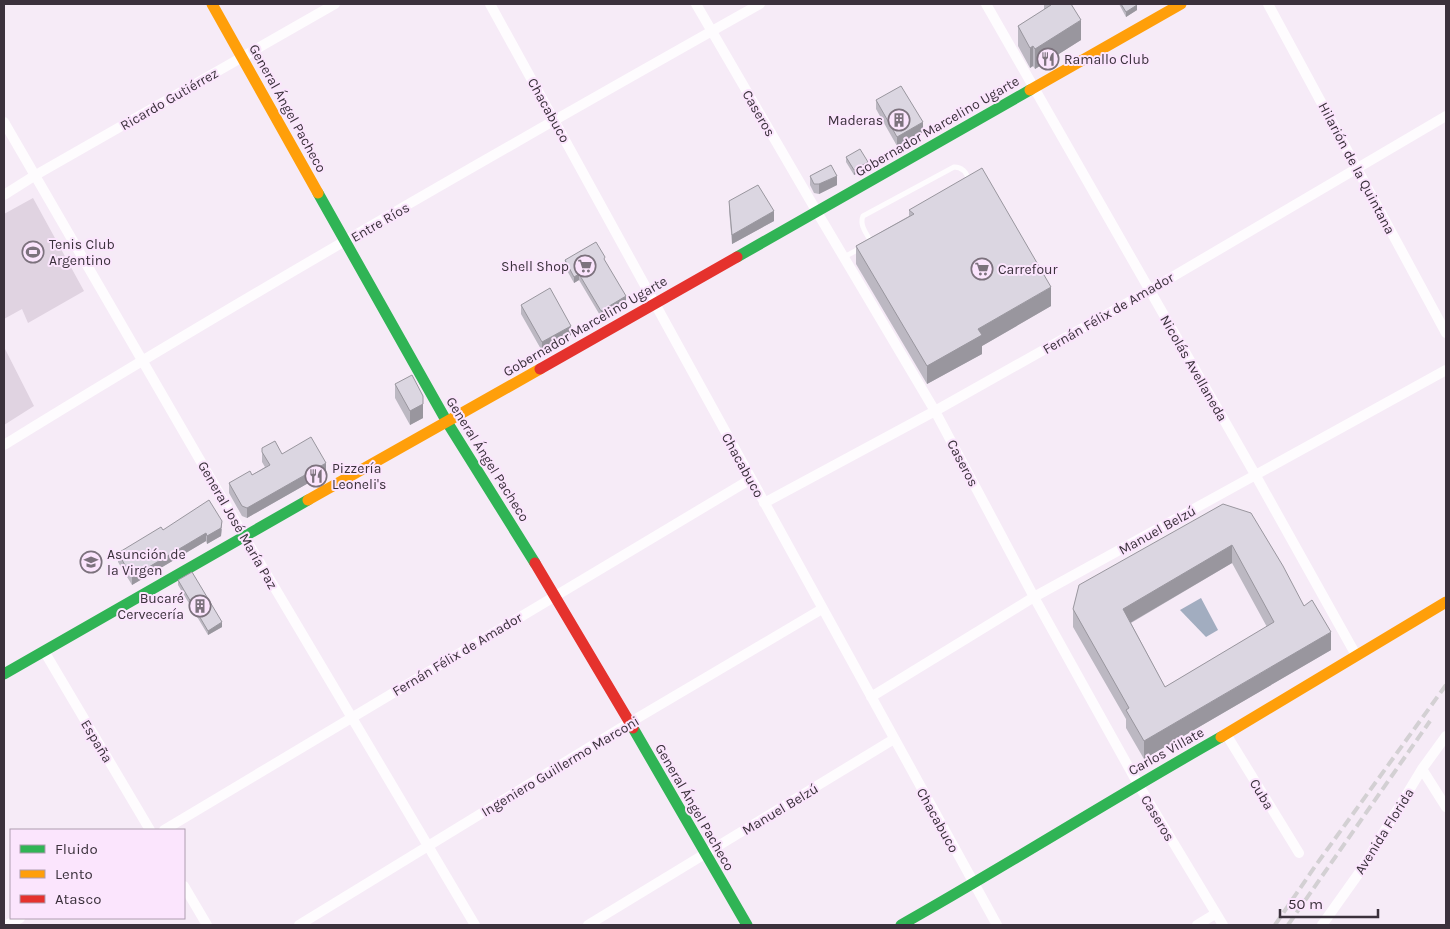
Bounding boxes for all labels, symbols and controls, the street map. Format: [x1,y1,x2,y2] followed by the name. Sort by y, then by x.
[245,41,331,175] street label: General Ángel Pacheco
[1036,47,1060,71] restaurant icon: Ramallo Club
[1064,51,1149,68] place label: Ramallo Club
[117,65,221,134] street label: Ricardo Gutiérrez
[852,72,1022,180] street label: Gobernador Marcelino Ugarte
[524,75,573,146] street label: Chacabuco
[738,87,779,140] street label: Caseros
[1315,99,1399,237] street label: Hilarión de la Quintana
[887,108,911,132] building icon: Maderas
[828,112,883,129] place label: Maderas
[348,199,413,246] street label: Entre Ríos
[49,236,115,269] place label: Tenis Club Argentino
[21,240,45,264] sports icon: Tenis Club Argentino
[573,254,597,278] supermarket icon: Shell Shop
[970,257,994,281] supermarket icon: Carrefour
[501,258,569,275] place label: Shell Shop
[998,261,1059,278] place label: Carrefour
[1040,268,1178,358] street label: Fernán Félix de Amador
[500,272,670,380] street label: Gobernador Marcelino Ugarte
[1156,312,1231,424] street label: Nicolás Avellaneda
[442,393,534,525] street label: General Ángel Pacheco
[718,430,767,501] street label: Chacabuco
[943,437,982,490] street label: Caseros
[194,458,281,592] street label: General José María Paz
[332,460,386,493] place label: Pizzería Leoneli's
[304,464,328,488] restaurant icon: Pizzería Leoneli's
[1116,502,1199,559] street label: Manuel Belzú
[107,546,186,579] place label: Asunción de la Virgen
[79,550,103,574] school or university icon: Asunción de la Virgen
[118,590,184,623] place label: Bucaré Cervecería
[188,594,212,618] building icon: Bucaré Cervecería
[389,608,526,700] street label: Fernán Félix de Amador
[478,712,642,820] street label: Ingeniero Guillermo Marconi
[77,717,116,766] street label: España
[1126,724,1207,779] street label: Carlos Villate
[651,740,739,874] street label: General Ángel Pacheco
[1246,776,1277,813] street label: Cuba
[739,780,821,839] street label: Manuel Belzú
[913,785,962,856] street label: Chacabuco
[1351,785,1418,877] street label: Avenida Florida
[1137,792,1178,844] street label: Caseros
[10,829,185,919] legend
[55,840,98,858] text: Fluido
[55,865,93,883] text: Lento
[1280,886,1378,918] scale bar
[55,890,101,908] text: Atasco
[1288,895,1323,913] text: 50 m

